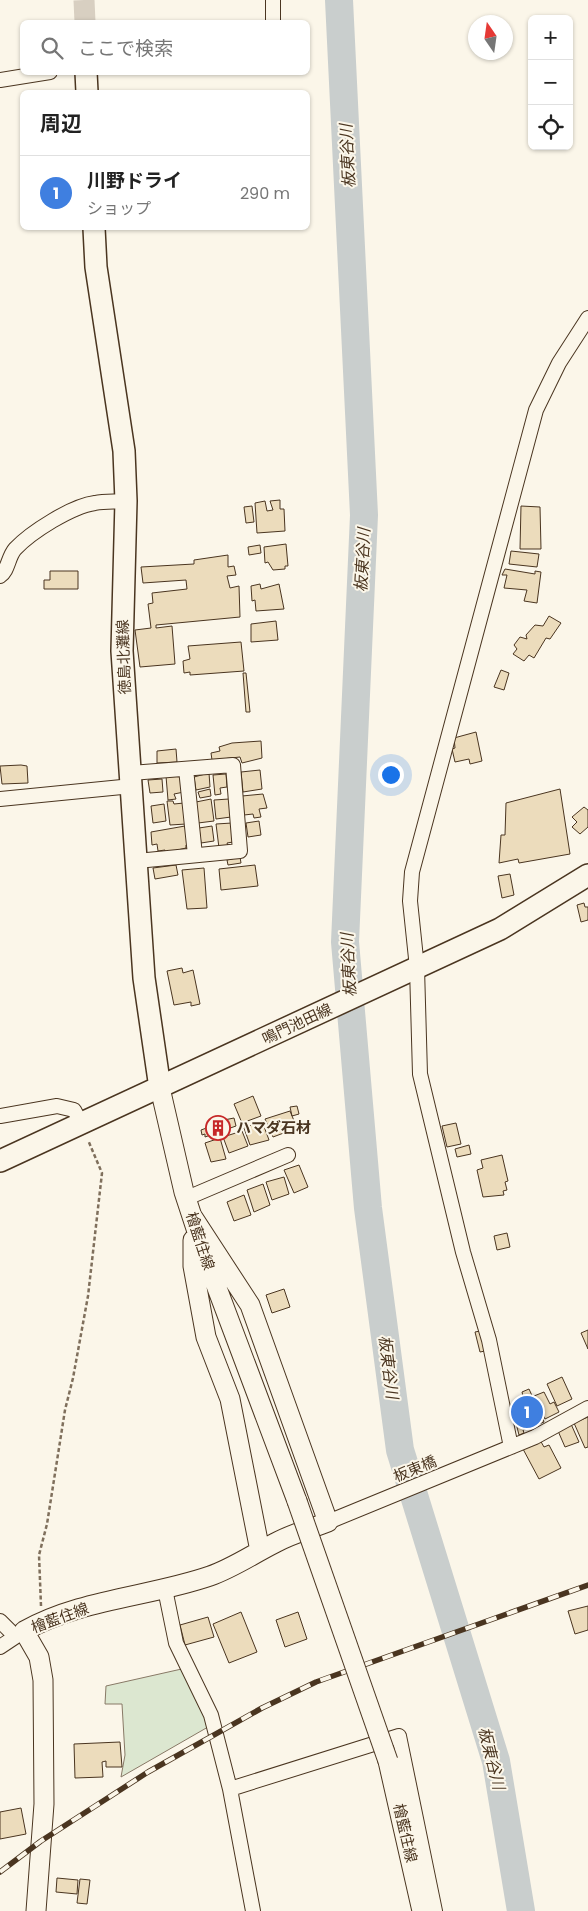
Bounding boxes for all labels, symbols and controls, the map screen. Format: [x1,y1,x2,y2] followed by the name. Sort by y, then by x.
[468,15,513,60] north arrow
[528,15,573,150] map controls
[528,15,573,60] button: +
[20,20,310,75] search box
[38,34,66,62] icon: search
[78,35,173,62] text: ここで検索
[528,60,573,105] button: −
[528,105,573,150] button: locate
[40,109,82,138] text: 周辺
[334,121,361,189] water label: 板東谷川
[87,167,182,194] text: 川野ドライ
[53,182,59,205] text: 1
[240,182,290,205] text: 290 m
[87,197,151,220] text: ショップ
[349,525,376,593] water label: 板東谷川
[112,619,135,695] street label: 徳島北灘線
[378,762,404,788] your location
[335,930,362,998] water label: 板東谷川
[258,998,335,1049] street label: 鳴門池田線
[205,1115,231,1141] building icon: ハマダ石材
[236,1117,311,1138] place label: ハマダ石材
[181,1209,220,1273] street label: 檜藍住線
[373,1334,404,1402] water label: 板東谷川
[511,1393,543,1431] pin: 1
[390,1450,440,1487] street label: 板東橋
[28,1597,92,1638] street label: 檜藍住線
[473,1724,511,1794] water label: 板東谷川
[389,1801,422,1864] street label: 檜藍住線

